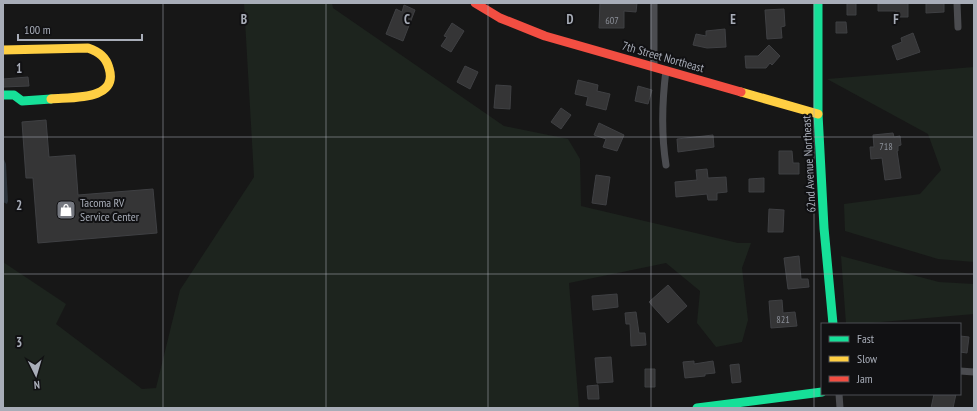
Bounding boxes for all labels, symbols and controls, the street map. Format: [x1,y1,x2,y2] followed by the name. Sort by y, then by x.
[241,11,247,28] text: B
[404,11,410,28] text: C
[567,11,574,28] text: D
[730,11,736,28] text: E
[893,11,899,28] text: F
[605,14,619,27] house number: 607
[18,16,142,42] scale bar
[24,22,51,37] text: 100 m
[620,38,707,76] street label: 7th Street Northeast
[16,60,22,77] text: 1
[798,114,819,213] street label: 62nd Avenue Northeast
[879,140,893,153] house number: 718
[80,195,140,224] place label: Tacoma RV Service Center
[16,197,22,214] text: 2
[55,199,77,221] shop icon: Tacoma RV Service Center
[776,313,790,326] house number: 821
[821,323,961,395] legend
[857,331,875,346] text: Fast
[16,334,22,351] text: 3
[857,351,878,366] text: Slow
[16,355,56,395] north arrow
[856,371,873,386] text: Jam
[33,378,40,392] text: N

